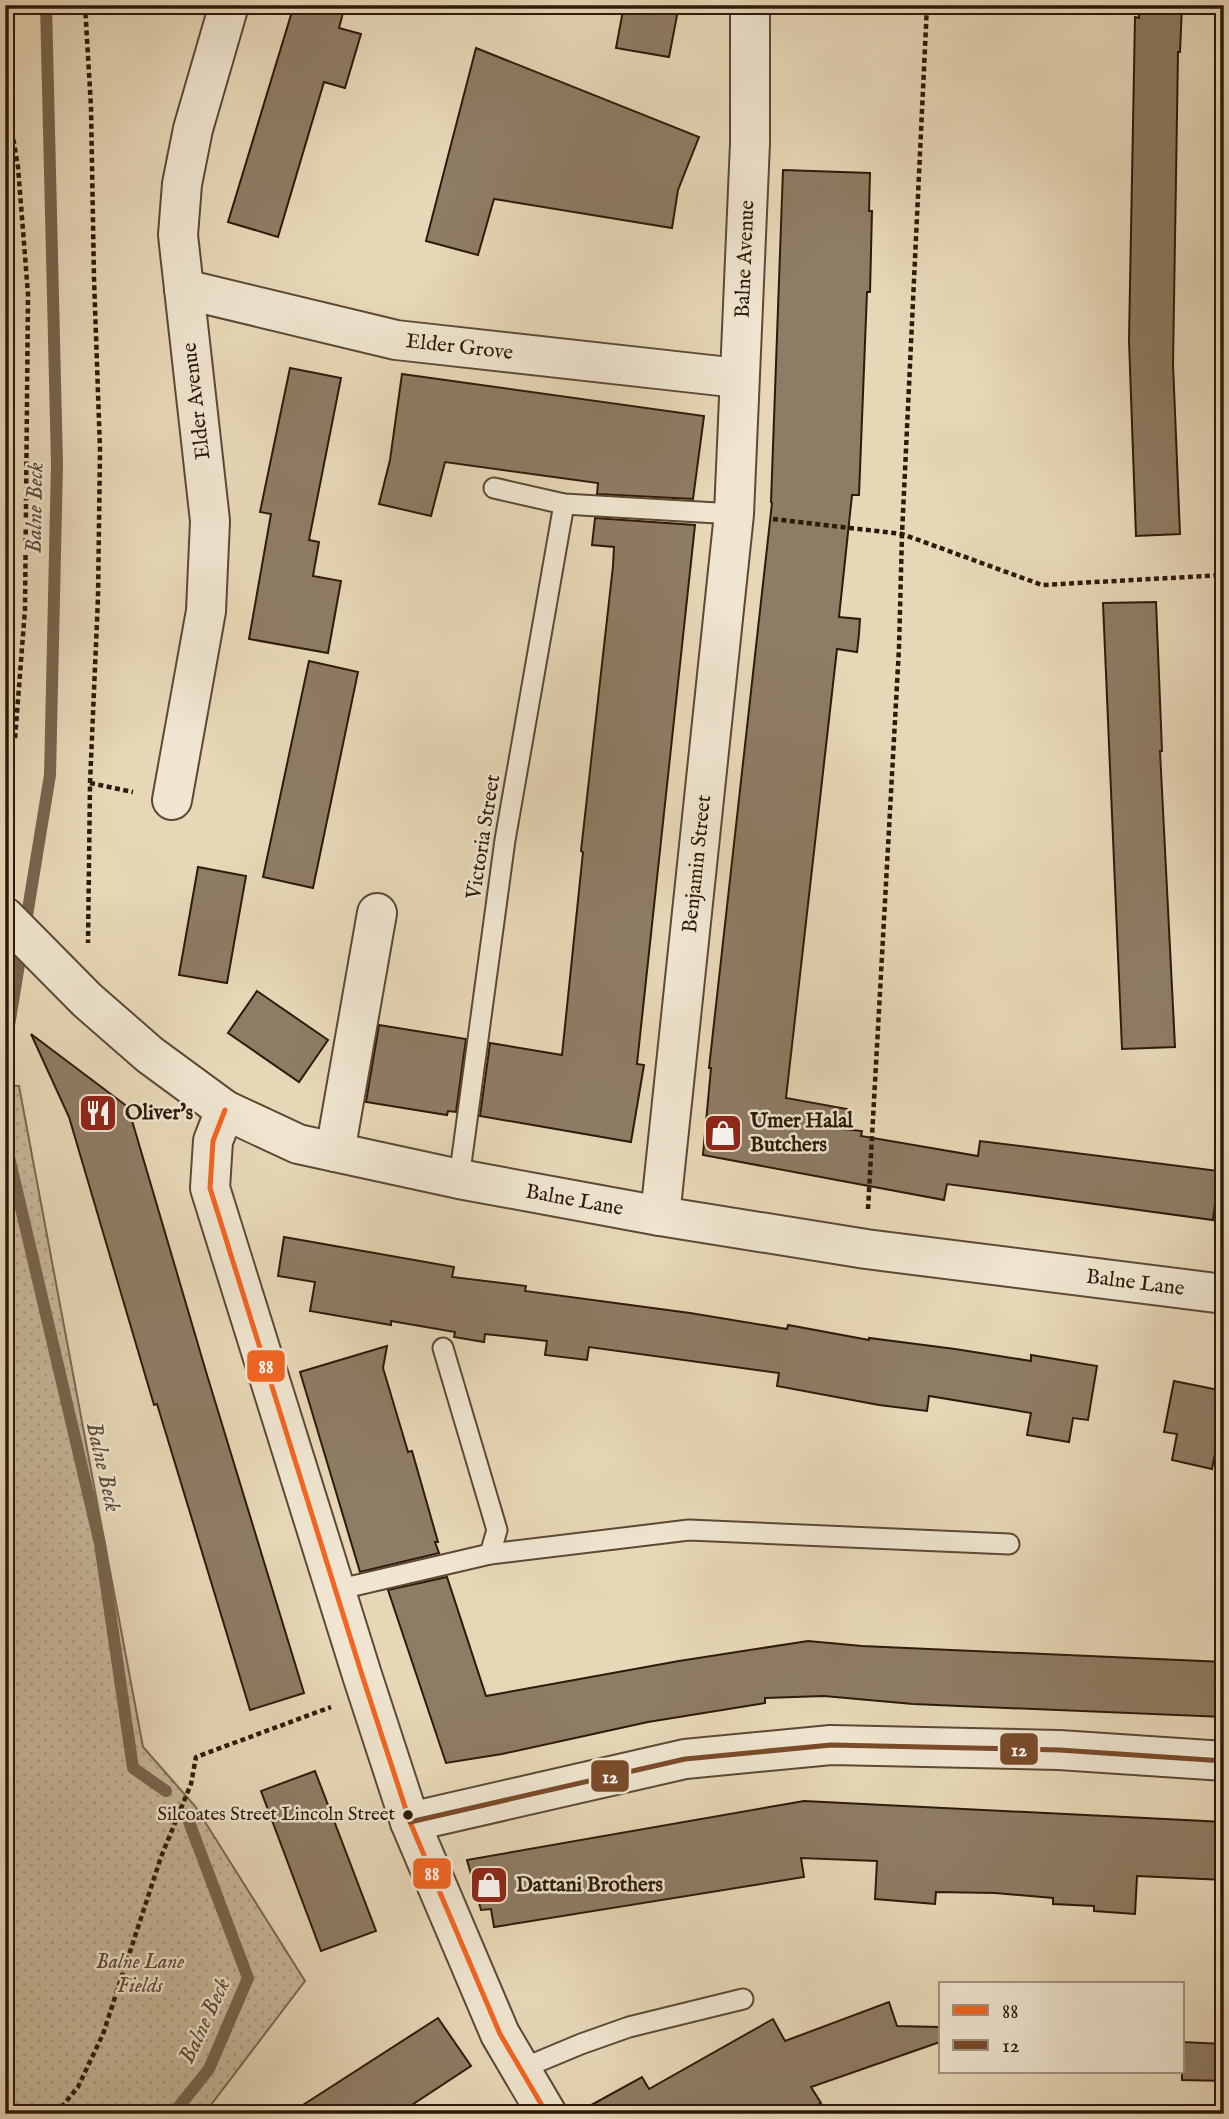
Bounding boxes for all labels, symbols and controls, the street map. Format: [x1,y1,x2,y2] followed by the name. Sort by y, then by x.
[729,199,761,319] street label: Balne Avenue
[405,328,515,366] street label: Elder Grove
[176,341,218,461] street label: Elder Avenue
[20,462,50,554] water label: Balne Beck
[461,773,507,902] street label: Victoria Street
[676,794,718,934] street label: Benjamin Street
[77,1092,119,1134] restaurant icon: Oliver's
[125,1100,193,1127] place label: Oliver's
[749,1108,854,1159] place label: Umer Halal Butchers
[702,1112,744,1154] shop icon: Umer Halal Butchers
[523,1178,626,1223] street label: Balne Lane
[1084,1263,1186,1302] street label: Balne Lane
[246,1349,286,1383] line badge: 88
[259,1356,273,1380] text: 88
[79,1419,127,1515] water label: Balne Beck
[999,1732,1039,1766] line badge: 12
[1011,1739,1027,1763] text: 12
[590,1759,630,1793] line badge: 12
[602,1766,618,1790] text: 12
[157,1803,395,1827] place label: Silcoates Street Lincoln Street
[401,1808,415,1822] marker: Silcoates Street Lincoln Street
[412,1857,452,1890] line badge: 88
[425,1863,439,1887] text: 88
[468,1864,510,1906] shop icon: Dattani Brothers
[516,1872,663,1899] place label: Dattani Brothers
[96,1949,184,2000] park label: Balne Lane Fields
[173,1974,237,2068] water label: Balne Beck
[939,1982,1184,2074] legend
[1002,1999,1018,2026] text: 88
[1002,2033,1020,2060] text: 12

